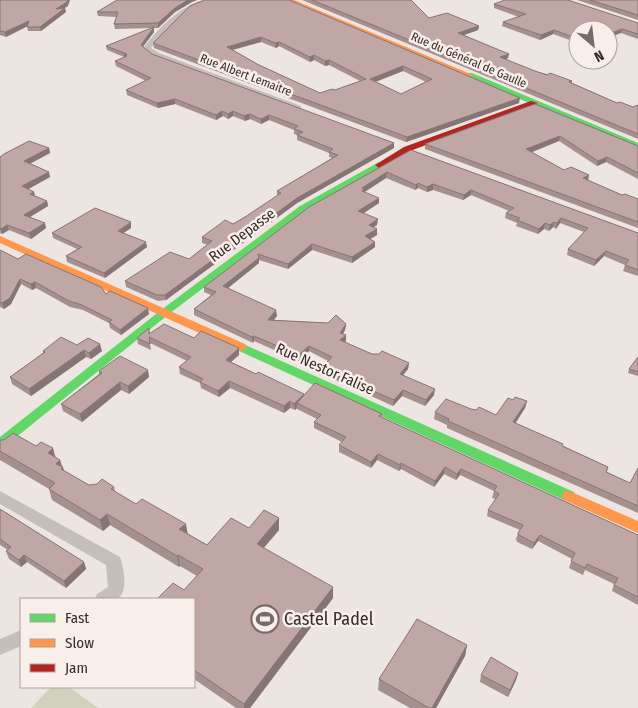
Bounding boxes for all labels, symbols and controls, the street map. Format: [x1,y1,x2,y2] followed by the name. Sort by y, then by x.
[568,20,618,70] north arrow
[409,29,529,91] street label: Rue du Général de Gaulle
[591,47,607,66] text: N
[198,51,294,99] street label: Rue Albert Lemaitre
[205,204,279,266] street label: Rue Depasse
[273,339,377,399] street label: Rue Nestor Falise
[20,598,195,688] legend
[250,604,280,634] sports icon: Castel Padel
[284,608,374,630] place label: Castel Padel
[65,609,89,627] text: Fast
[65,634,94,652] text: Slow
[65,659,88,677] text: Jam

